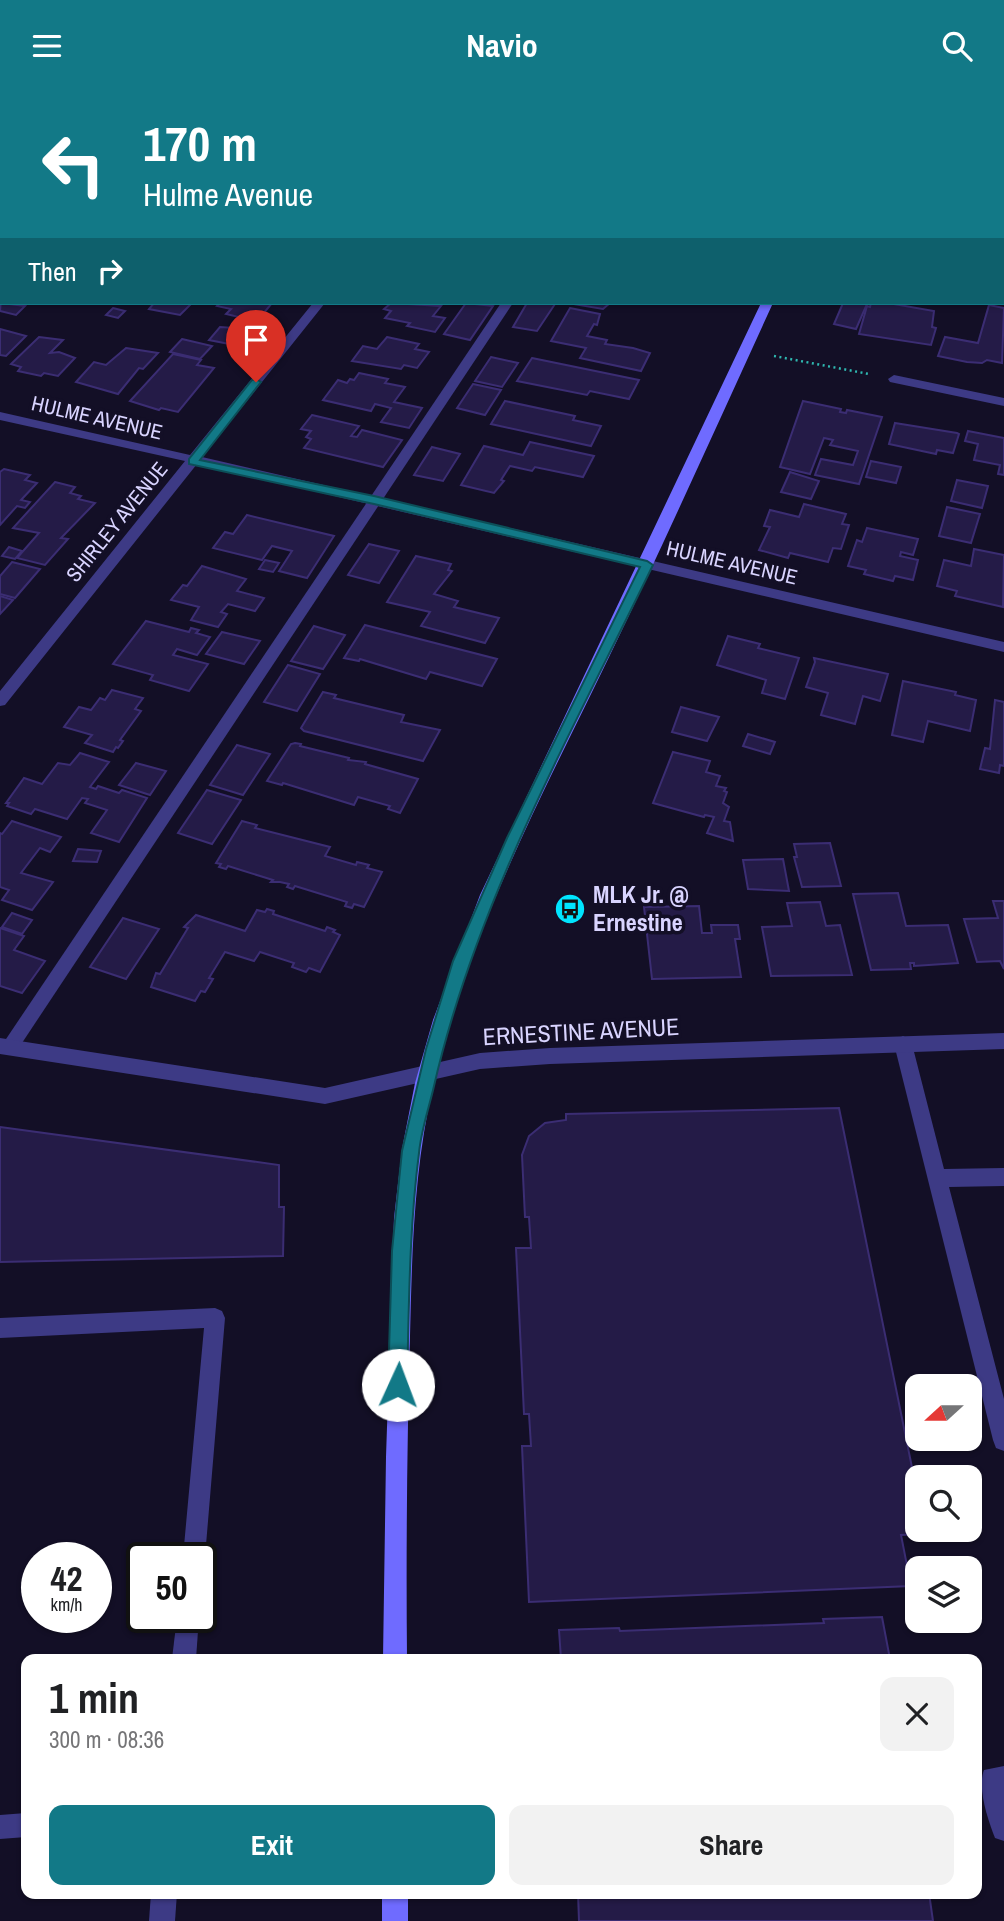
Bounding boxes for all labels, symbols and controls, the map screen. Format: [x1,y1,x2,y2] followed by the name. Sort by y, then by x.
[466,24,538,67] text: Navio
[28,27,66,65] icon: menu
[938,27,976,65] icon: search
[143,110,257,176] text: 170 m
[28,119,119,210] icon: left
[143,173,313,216] text: Hulme Avenue
[91,252,129,290] icon: right
[28,254,77,289] text: Then
[226,310,286,382] pin
[237,321,275,359] icon: arrive
[29,388,165,447] street label: HULME AVENUE
[59,456,174,588] street label: SHIRLEY AVENUE
[664,533,800,592] street label: HULME AVENUE
[593,878,689,938] place label: MLK Jr. @ Ernestine
[553,892,587,926] bus stop icon: MLK Jr. @ Ernestine
[482,1010,680,1052] street label: ERNESTINE AVENUE
[361,1348,435,1422] position arrow
[905,1374,982,1451] north arrow
[905,1374,982,1633] map controls
[905,1465,982,1542] button: search
[126,1542,217,1633] speed limit sign: 50
[51,1555,82,1602] text: 42
[905,1556,982,1633] button: layers
[51,1592,83,1617] text: km/h
[49,1670,139,1726] text: 1 min
[880,1677,954,1751] button: close
[49,1724,164,1755] text: 300 m · 08:36
[49,1805,495,1885] button: Exit
[509,1805,954,1885] button: Share

